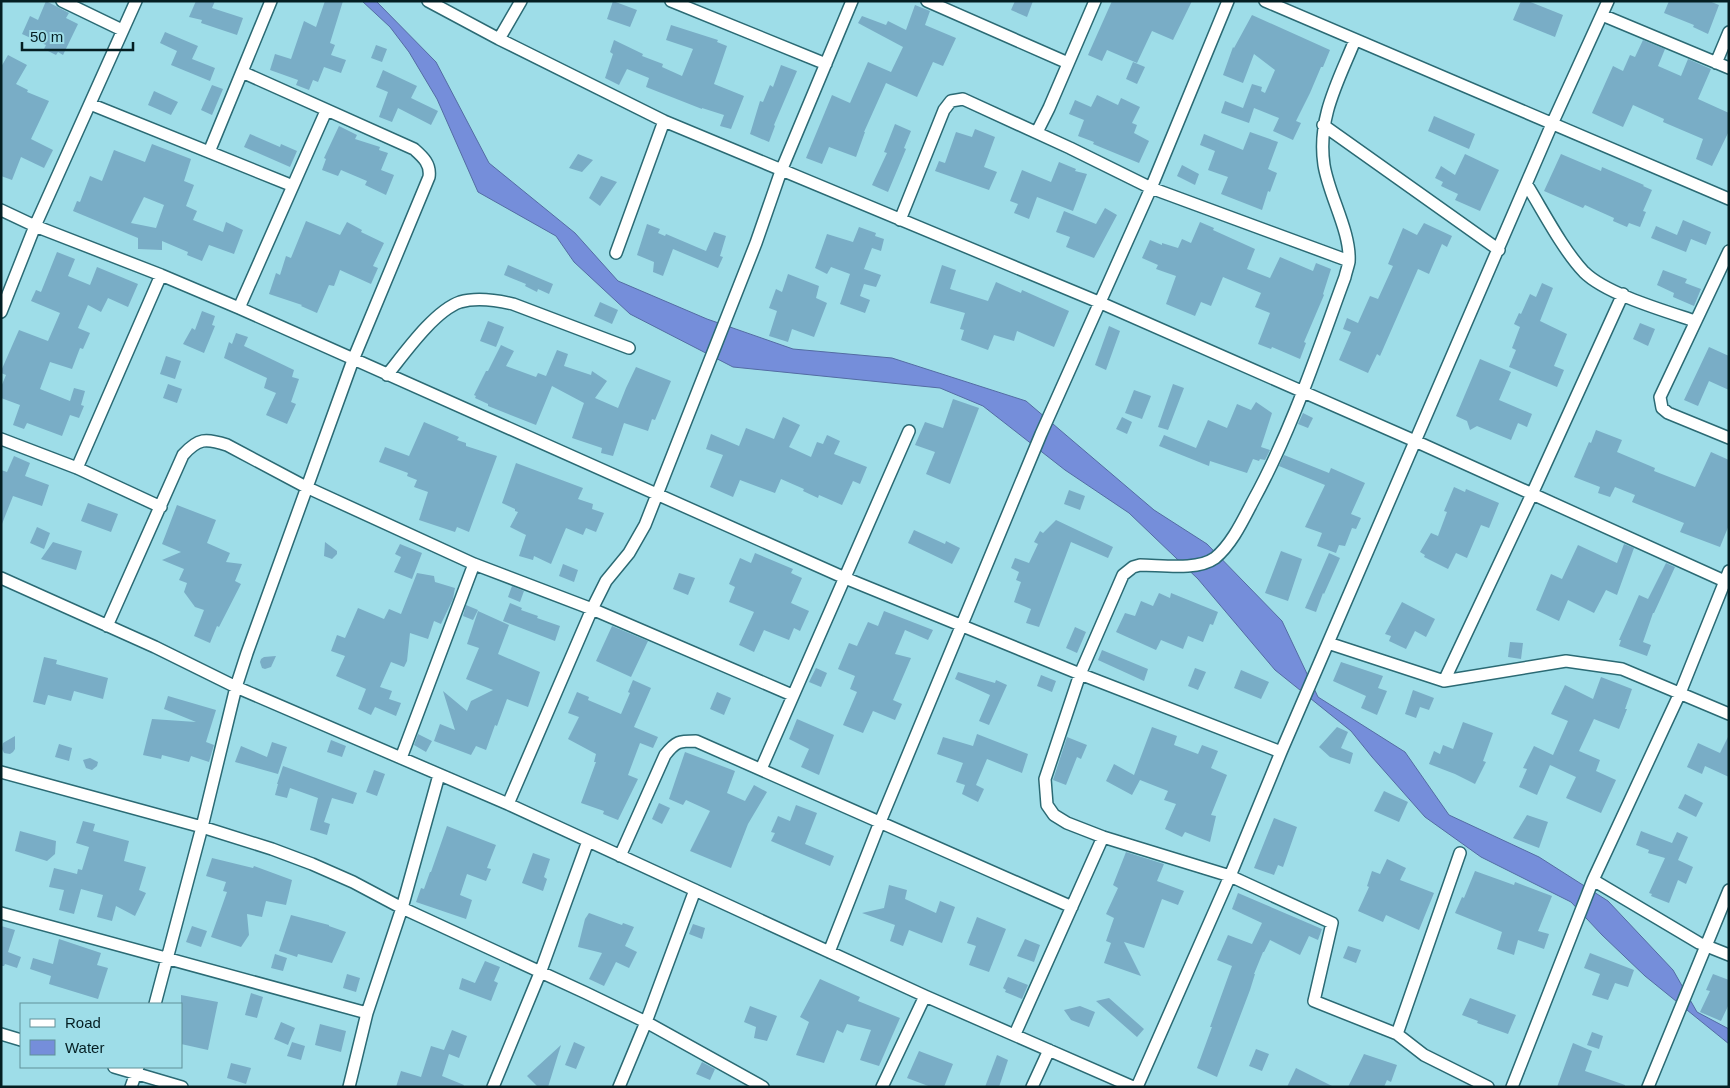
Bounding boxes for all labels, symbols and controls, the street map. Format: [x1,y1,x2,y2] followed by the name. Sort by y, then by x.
[22,20,134,52] scale bar
[30,28,63,45] text: 50 m
[20,1003,182,1068] legend
[65,1014,101,1031] text: Road
[65,1039,104,1056] text: Water

